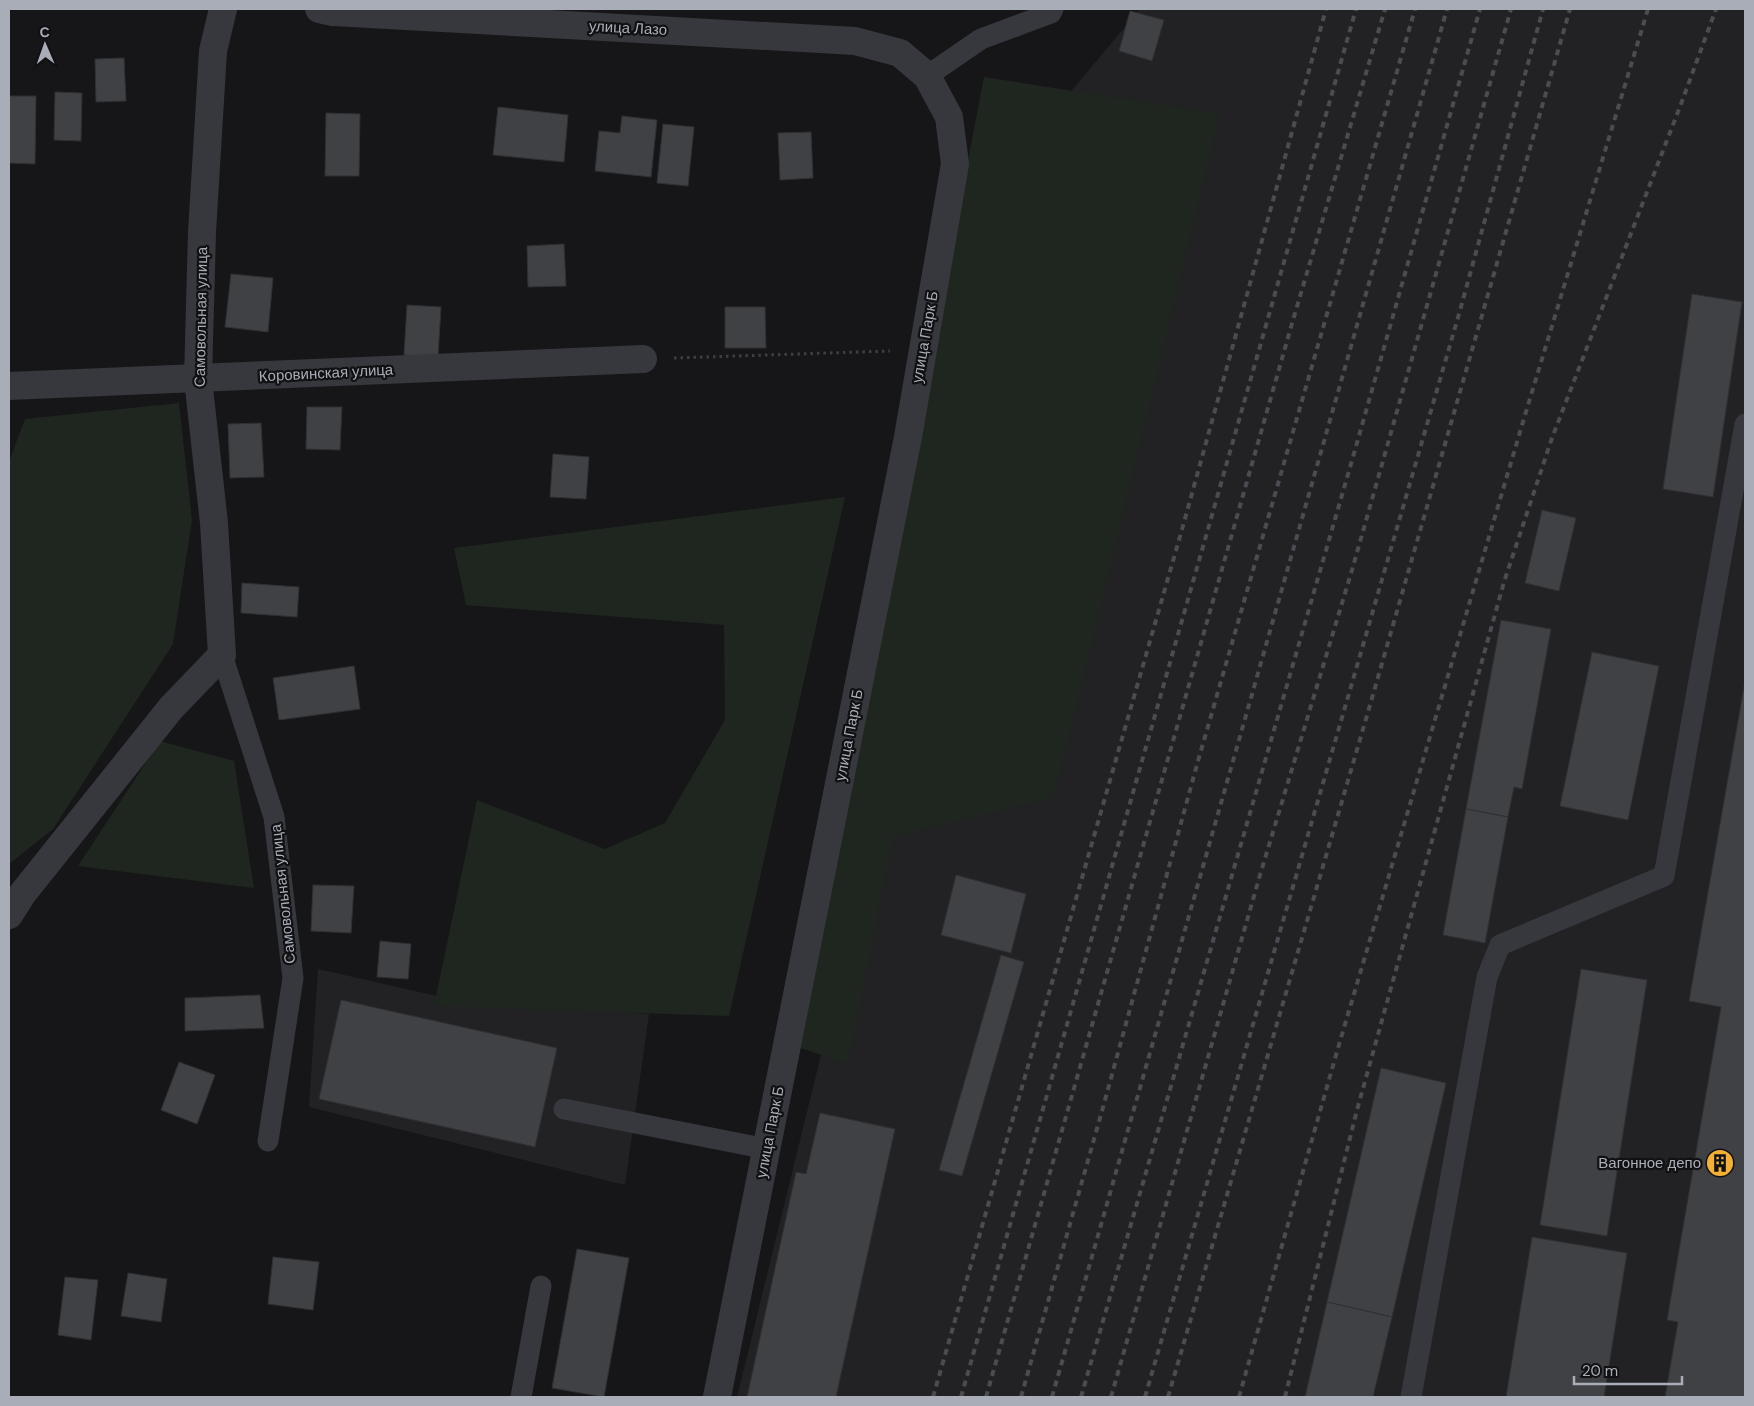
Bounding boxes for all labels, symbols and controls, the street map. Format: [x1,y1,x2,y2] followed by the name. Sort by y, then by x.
[588,16,668,40] street label: улица Лазо
[20,20,70,70] north arrow
[39,23,50,41] text: С
[190,246,212,387] street label: Самовольная улица
[907,289,943,385] street label: улица Парк Б
[258,359,394,387] street label: Коровинская улица
[830,687,868,783] street label: улица Парк Б
[266,823,300,965] street label: Самовольная улица
[751,1084,789,1180] street label: улица Парк Б
[1705,1148,1735,1178] building icon: Вагонное депо
[1598,1153,1701,1173] place label: Вагонное депо
[1574,1354,1682,1386] scale bar
[1582,1361,1618,1381] text: 20 m

